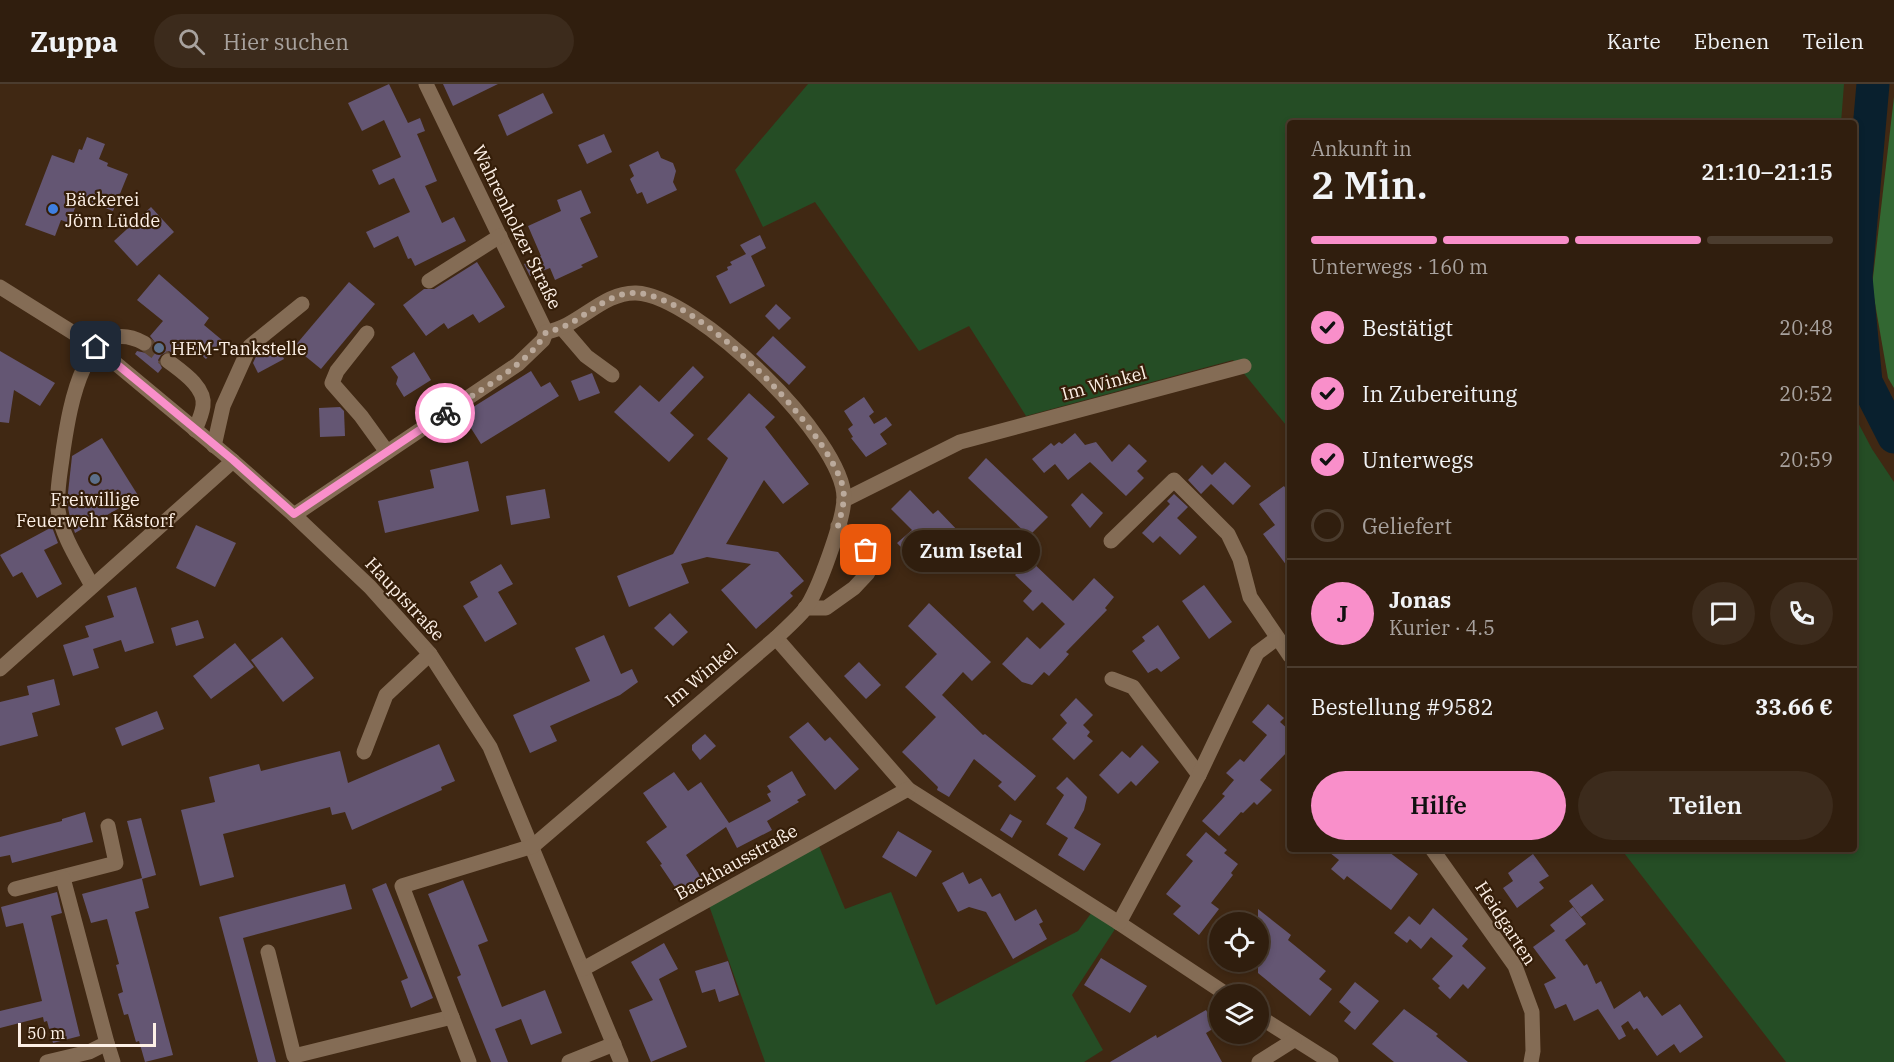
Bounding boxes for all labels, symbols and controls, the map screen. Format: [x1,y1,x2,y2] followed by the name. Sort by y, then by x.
[154,14,574,68] search box
[30,23,118,60] text: Zuppa
[175,25,208,58] icon: search
[223,27,349,56] text: Hier suchen
[1607,27,1661,55] text: Karte
[1694,27,1769,55] text: Ebenen
[1802,27,1864,55] text: Teilen
[1311,135,1412,162] text: Ankunft in
[467,141,567,313] street label: Wahrenholzer Straße
[1701,157,1833,186] text: 21:10–21:15
[1311,159,1428,210] text: 2 Min.
[65,188,160,232] place label: Bäckerei Jörn Lüdde
[46,202,60,216] marker: Bäckerei Jörn Lüdde
[1311,253,1488,280] text: Unterwegs · 160 m
[1311,311,1344,344] icon: check
[1362,313,1453,342] text: Bestätigt
[1779,314,1833,341] text: 20:48
[70,321,121,372] pin
[79,330,112,363] icon: home
[171,337,307,360] place label: HEM-Tankstelle
[152,341,166,355] marker: HEM-Tankstelle
[1059,361,1149,405] street label: Im Winkel
[1311,377,1344,410] icon: check
[1362,379,1517,408] text: In Zubereitung
[1779,380,1833,407] text: 20:52
[415,383,475,443] courier
[429,397,462,430] icon: bike
[1311,443,1344,476] icon: check
[1362,445,1474,474] text: Unterwegs
[1779,446,1833,473] text: 20:59
[88,472,102,486] marker: Freiwillige Feuerwehr Kästorf
[16,488,176,532] place label: Freiwillige Feuerwehr Kästorf
[1362,511,1452,540] text: Geliefert
[840,524,891,575] pin
[902,529,1040,571] callout: Zum Isetal
[849,533,882,566] icon: bag
[919,537,1023,564] text: Zum Isetal
[360,552,450,646] street label: Hauptstraße
[1692,582,1755,645] button: chat
[1770,582,1833,645] button: phone
[1389,585,1451,614] text: Jonas
[1337,599,1348,628] text: J
[1389,614,1495,641] text: Kurier · 4.5
[660,638,742,712] street label: Im Winkel
[1311,692,1494,721] text: Bestellung #9582
[1755,692,1833,721] text: 33.66 €
[1311,771,1566,840] button: Hilfe
[1578,771,1833,840] button: Teilen
[671,819,801,905] street label: Backhausstraße
[1470,877,1542,969] street label: Heidgarten
[1209,912,1269,1044] map controls
[1209,912,1269,972] button: locate
[1209,984,1269,1044] button: layers
[18,1020,156,1048] scale bar
[27,1023,65,1043] text: 50 m

